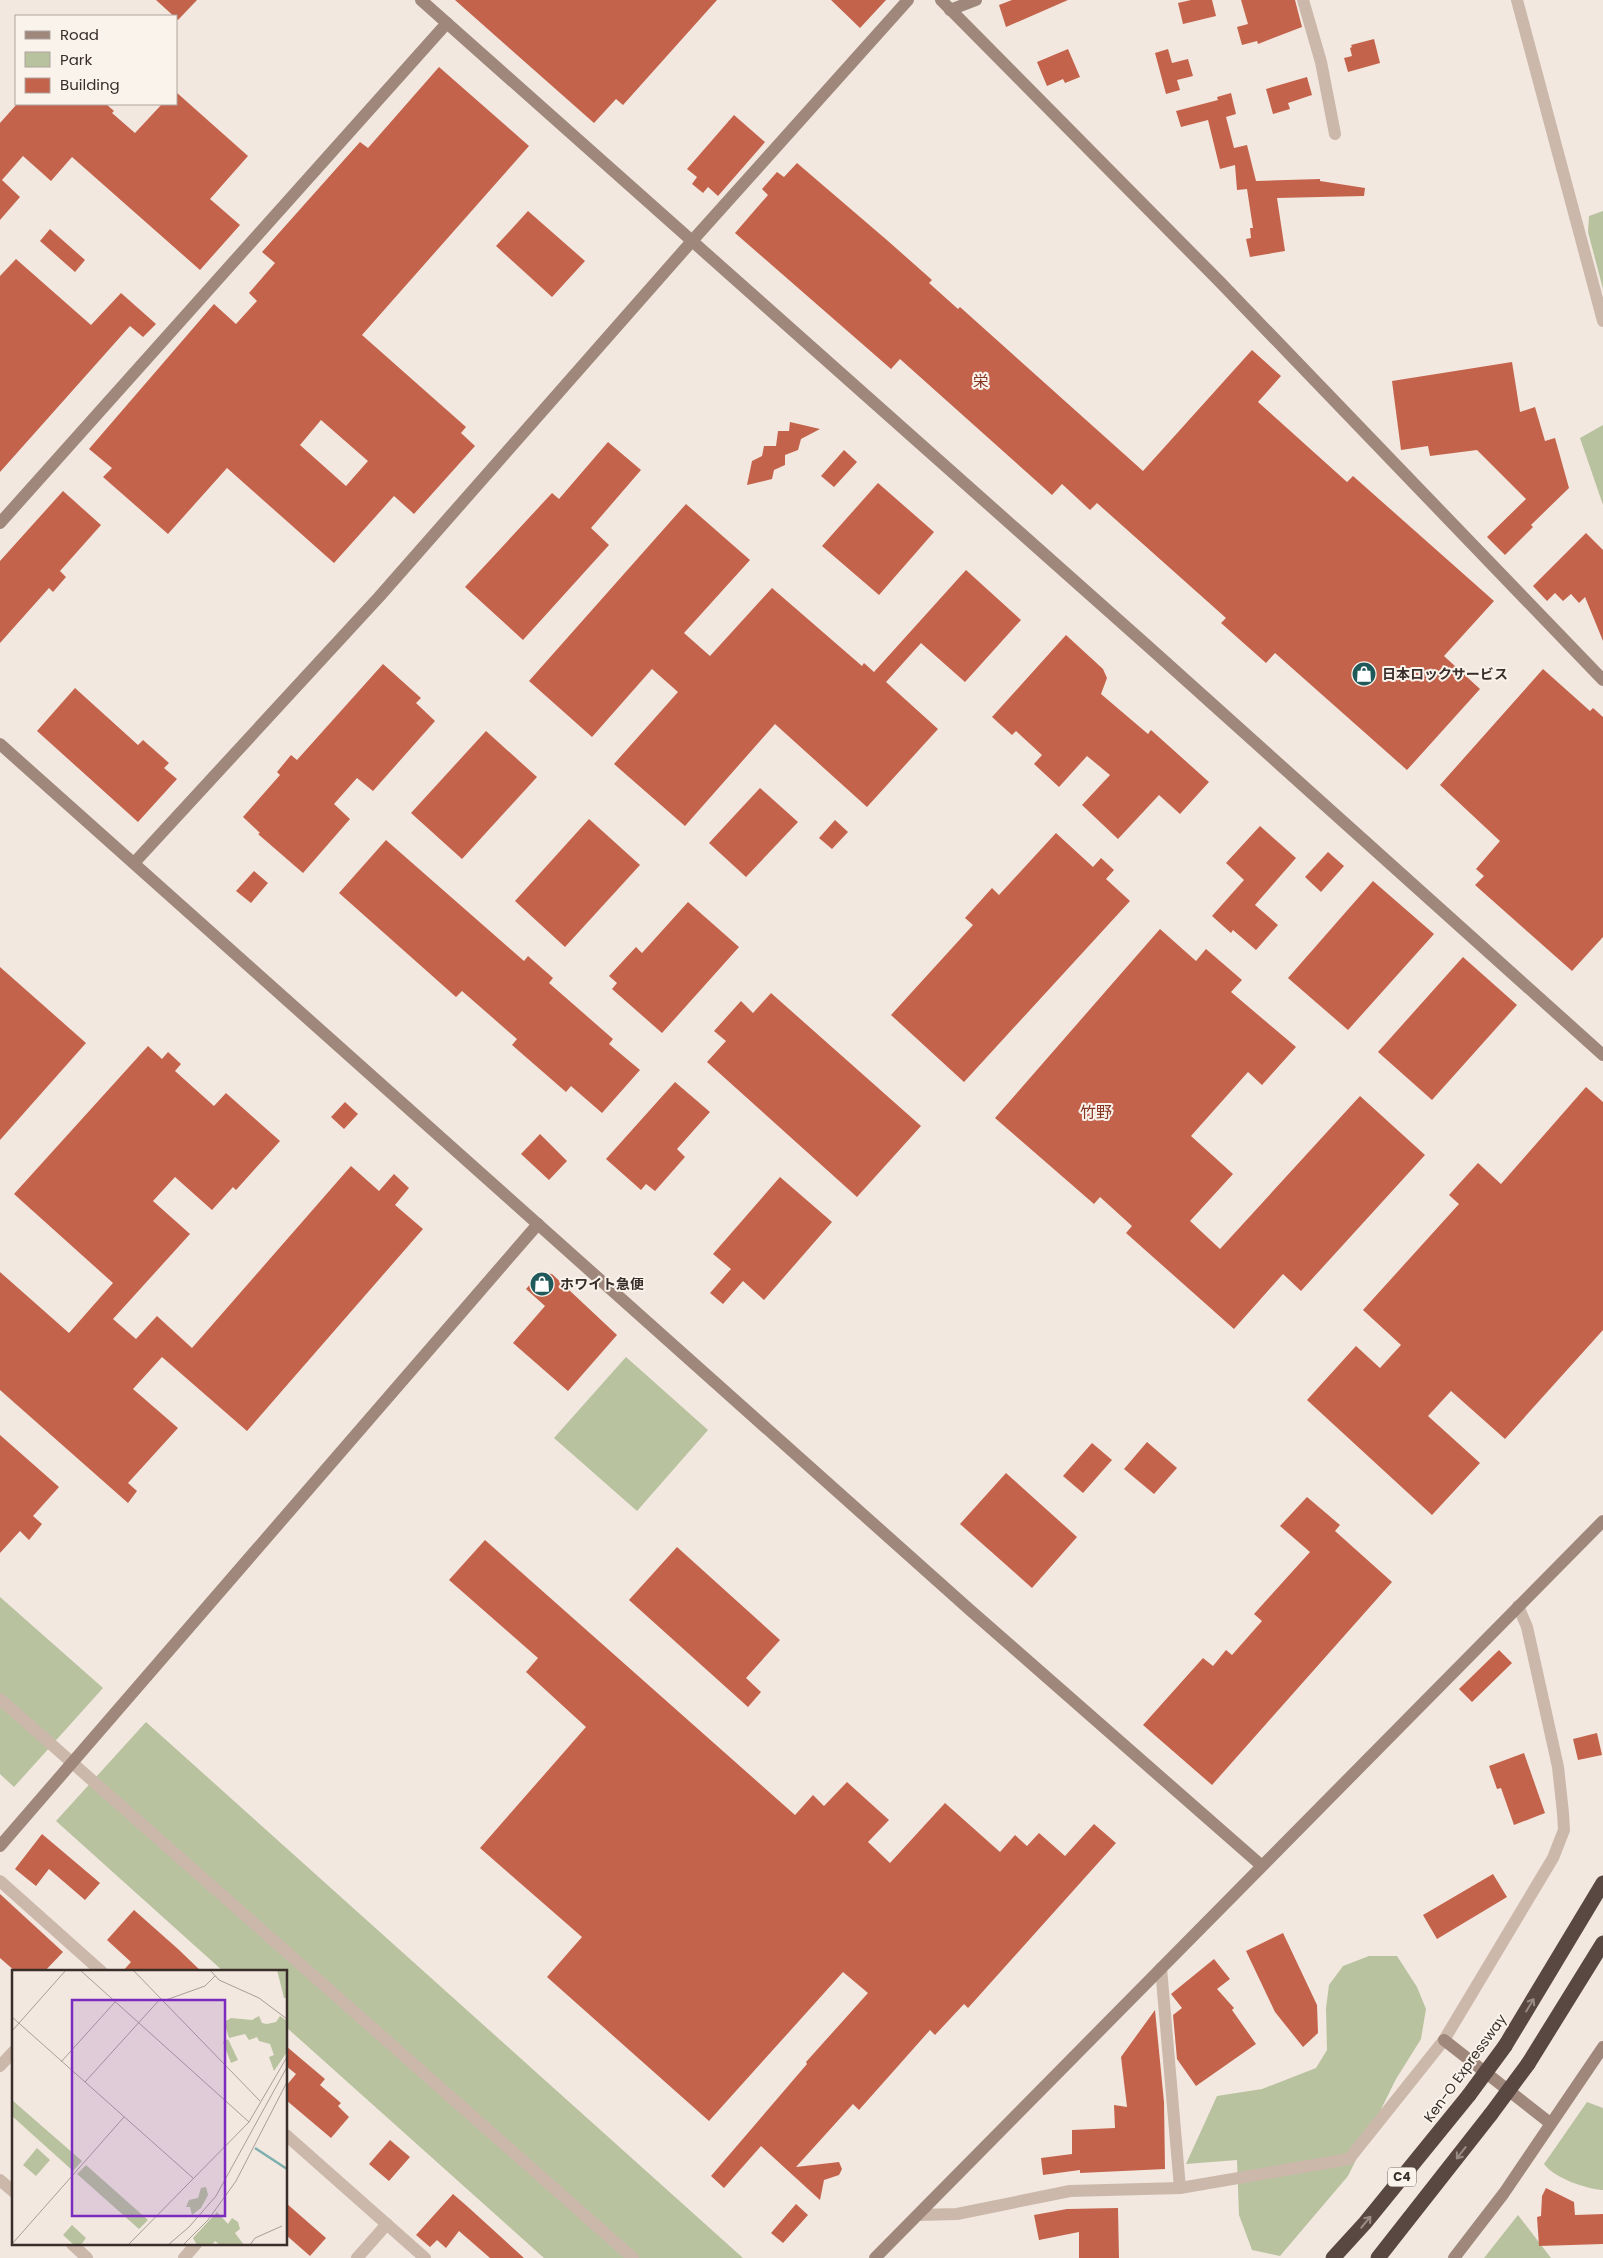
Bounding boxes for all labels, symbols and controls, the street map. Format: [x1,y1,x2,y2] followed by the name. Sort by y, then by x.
[15,15,178,105] legend
[60,24,99,45] text: Road
[60,49,92,70] text: Park
[60,74,120,95] text: Building
[973,370,989,393] district label: 栄
[1351,661,1377,687] shop icon: 日本ロックサービス
[1382,664,1508,684] place label: 日本ロックサービス
[1080,1101,1112,1124] district label: 竹野
[529,1271,555,1297] shop icon: ホワイト急便
[560,1274,644,1294] place label: ホワイト急便
[12,1970,288,2246] inset map
[1525,1998,1535,2012] one-way arrow
[1419,2010,1511,2126] street label: Ken-O Expressway
[1456,2146,1466,2160] one-way arrow
[1388,2168,1416,2186] road number: C4
[1360,2216,1371,2229] one-way arrow

